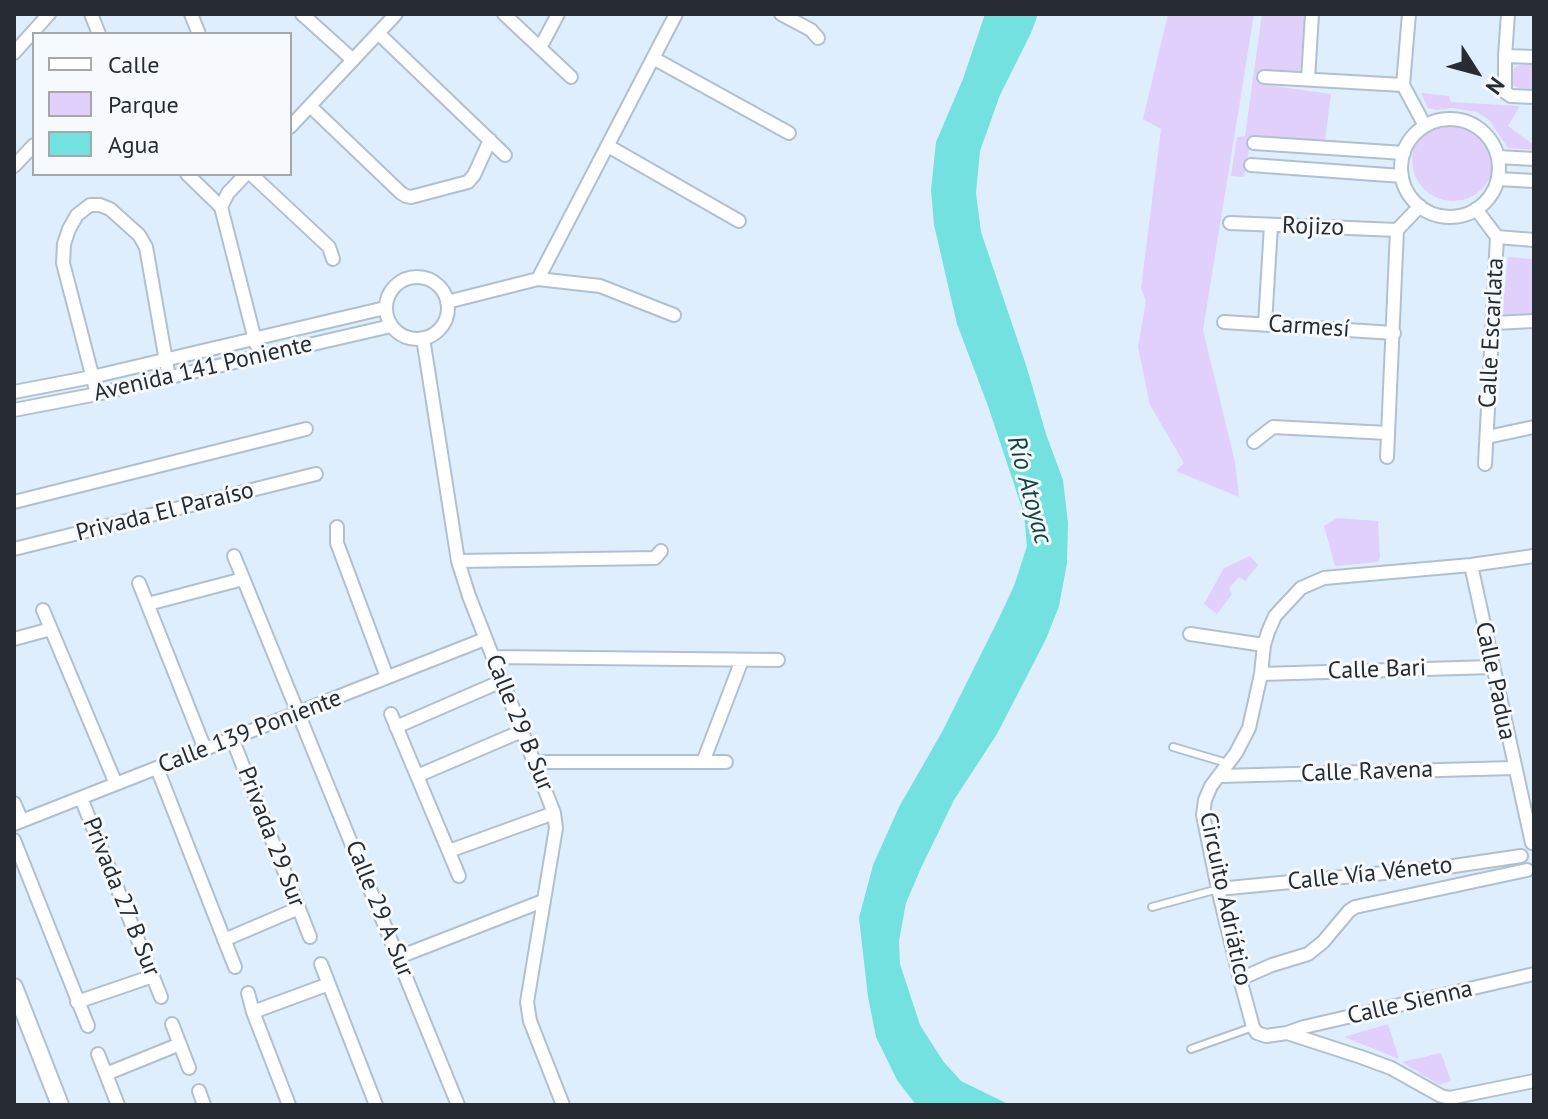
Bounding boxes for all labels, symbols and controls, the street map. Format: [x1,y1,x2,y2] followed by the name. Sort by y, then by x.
[32,32,292,176] legend
[1436,32,1516,112] north arrow
[108,49,159,80] text: Calle
[1480,72,1511,100] text: N
[108,89,179,120] text: Parque
[108,129,159,160] text: Agua
[1281,212,1345,242] street label: Rojizo
[1474,257,1510,409] street label: Calle Escarlata
[1267,310,1351,344] street label: Carmesí
[91,330,315,408] street label: Avenida 141 Poniente
[1000,433,1058,547] water label: Río Atoyac
[73,476,257,548] street label: Privada El Paraíso
[1468,619,1522,743] street label: Calle Padua
[479,651,559,795] street label: Calle 29 B Sur
[1327,654,1427,686] street label: Calle Bari
[154,684,346,780] street label: Calle 139 Poniente
[1300,755,1434,789] street label: Calle Ravena
[231,763,311,911] street label: Privada 29 Sur
[1193,810,1257,988] street label: Circuito Adriático
[76,813,166,981] street label: Privada 27 B Sur
[339,837,419,981] street label: Calle 29 A Sur
[1286,851,1454,897] street label: Calle Vía Véneto
[1345,975,1475,1031] street label: Calle Sienna

